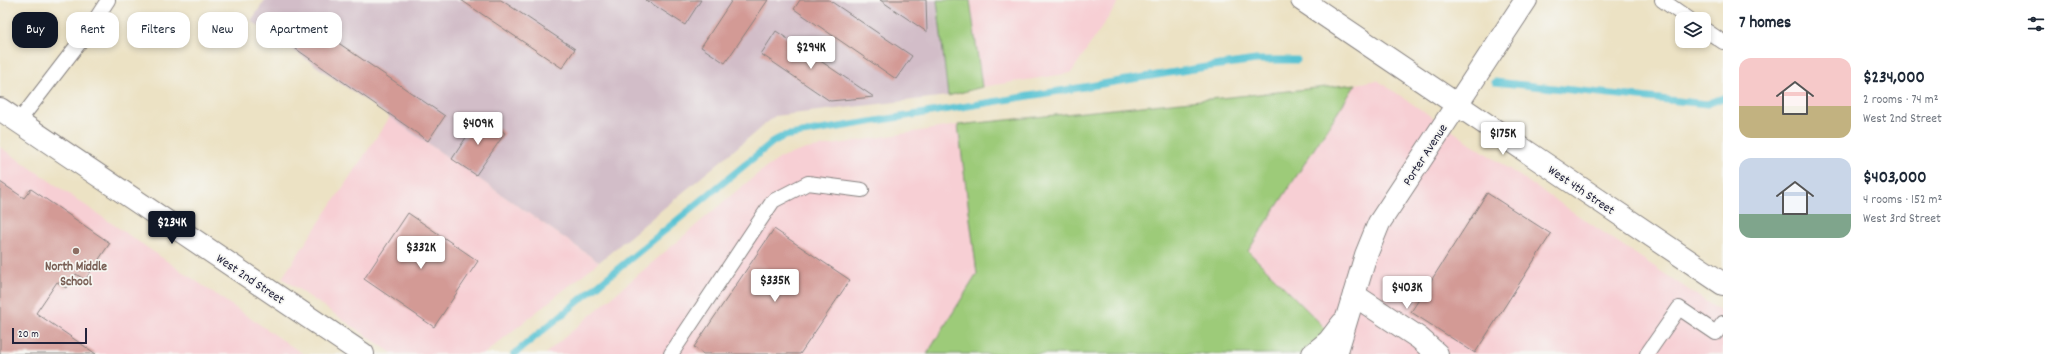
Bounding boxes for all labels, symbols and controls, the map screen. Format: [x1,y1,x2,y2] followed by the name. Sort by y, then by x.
[12,12,58,48] chip: Buy
[66,12,119,48] chip: Rent
[127,12,190,48] chip: Filters
[198,12,248,48] chip: New
[256,12,342,48] chip: Apartment
[1675,12,1711,48] map controls
[1675,12,1711,48] button: layers
[1739,12,1791,36] text: 7 homes
[2025,13,2047,35] icon: filters
[783,36,839,70] pin: $294K
[796,39,826,58] text: $294K
[1863,67,1925,91] text: $234,000
[1771,74,1819,122] icon: home
[1863,91,1938,110] text: 2 rooms · 74 m²
[1863,110,1942,129] text: West 2nd Street
[450,112,506,146] pin: $409K
[462,115,494,134] text: $409K
[1399,120,1453,190] street label: Porter Avenue
[1475,122,1531,156] pin: $175K
[1490,125,1516,144] text: $175K
[1543,162,1618,221] street label: West 4th Street
[1863,167,1927,191] text: $403,000
[1771,174,1819,222] icon: home
[1863,191,1942,210] text: 4 rooms · 152 m²
[1863,210,1941,229] text: West 3rd Street
[144,211,200,245] pin: $234K
[157,214,187,233] text: $234K
[393,236,449,270] pin: $332K
[406,239,436,258] text: $332K
[71,246,81,256] marker: North Middle School
[212,250,288,310] street label: West 2nd Street
[45,258,107,292] place label: North Middle School
[747,269,803,303] pin: $335K
[760,272,790,291] text: $335K
[1379,276,1435,310] pin: $403K
[1392,279,1422,298] text: $403K
[12,326,87,345] scale bar
[18,327,39,343] text: 20 m

